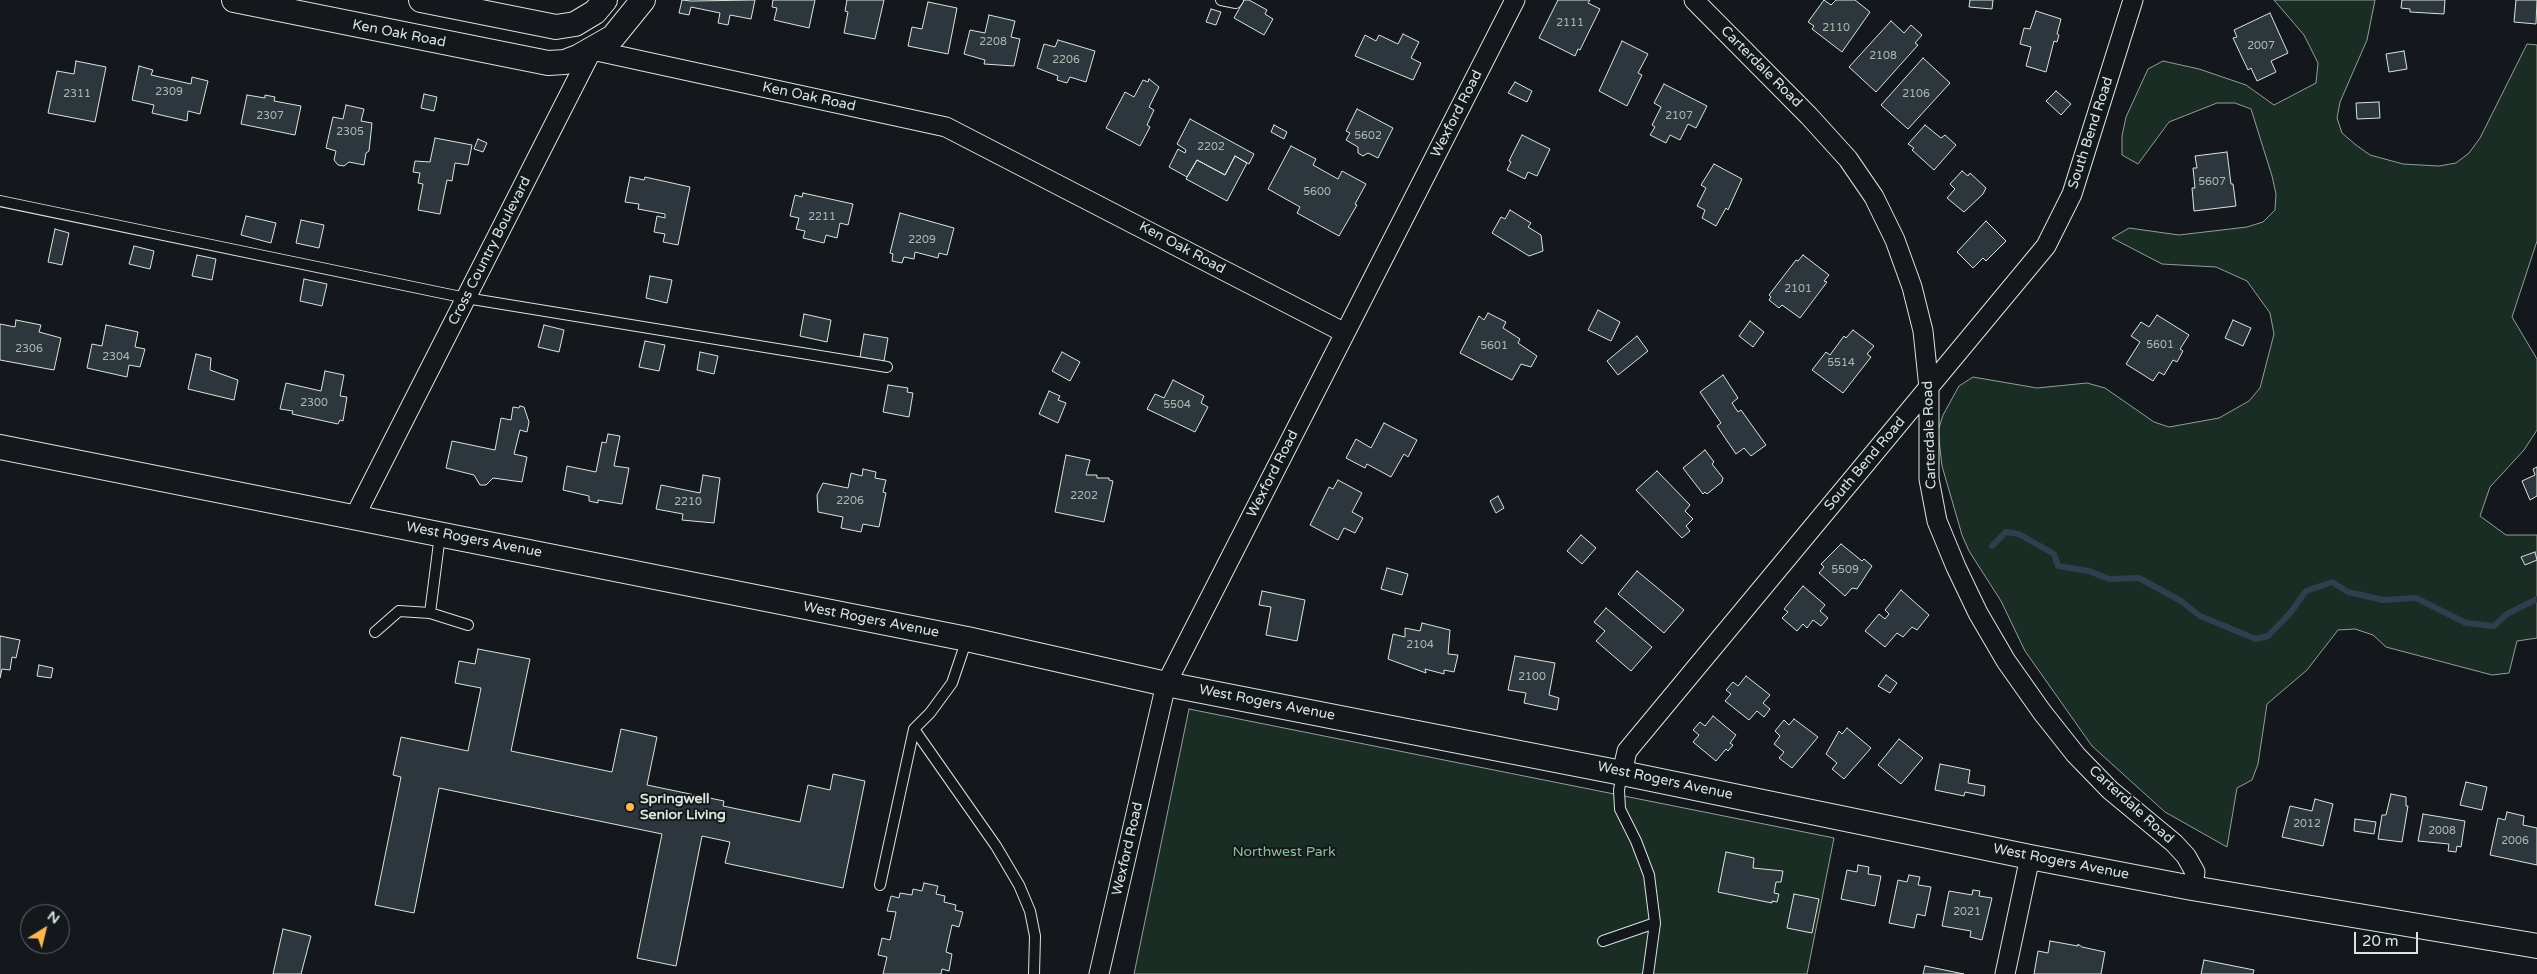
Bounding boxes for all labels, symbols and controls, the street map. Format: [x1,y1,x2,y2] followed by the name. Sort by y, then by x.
[1556,16,1584,30] house number: 2111
[351,17,447,51] street label: Ken Oak Road
[1822,21,1850,35] house number: 2110
[1717,23,1805,111] street label: Carterdale Road
[979,35,1007,49] house number: 2208
[2247,39,2275,53] house number: 2007
[1869,49,1897,63] house number: 2108
[1052,53,1080,67] house number: 2206
[1428,68,1486,160] street label: Wexford Road
[2065,75,2117,191] street label: South Bend Road
[761,79,857,115] street label: Ken Oak Road
[155,85,183,99] house number: 2309
[63,87,91,101] house number: 2311
[1902,87,1930,101] house number: 2106
[256,109,284,123] house number: 2307
[1665,109,1693,123] house number: 2107
[336,125,364,139] house number: 2305
[1354,129,1382,143] house number: 5602
[1197,140,1225,154] house number: 2202
[445,174,535,328] street label: Cross Country Boulevard
[2198,175,2226,189] house number: 5607
[1303,185,1331,199] house number: 5600
[808,210,836,224] house number: 2211
[1136,218,1228,278] street label: Ken Oak Road
[908,233,936,247] house number: 2209
[1784,282,1812,296] house number: 2101
[2146,338,2174,352] house number: 5601
[1480,339,1508,353] house number: 5601
[15,342,43,356] house number: 2306
[102,350,130,364] house number: 2304
[1827,356,1855,370] house number: 5514
[1920,381,1940,489] street label: Carterdale Road
[300,396,328,410] house number: 2300
[1163,398,1191,412] house number: 5504
[1821,414,1909,514] street label: South Bend Road
[1244,428,1302,520] street label: Wexford Road
[1070,489,1098,503] house number: 2202
[836,494,864,508] house number: 2206
[674,495,702,509] house number: 2210
[405,519,543,561] street label: West Rogers Avenue
[1831,563,1859,577] house number: 5509
[802,599,940,641] street label: West Rogers Avenue
[1406,638,1434,652] house number: 2104
[1518,670,1546,684] house number: 2100
[1198,682,1336,724] street label: West Rogers Avenue
[1596,758,1734,804] street label: West Rogers Avenue
[2085,763,2177,847] street label: Carterdale Road
[640,791,726,824] place label: Springwell Senior Living
[624,801,636,813] marker: Springwell Senior Living
[1109,801,1147,897] street label: Wexford Road
[2293,817,2321,831] house number: 2012
[2428,824,2456,838] house number: 2008
[2501,834,2529,848] house number: 2006
[1992,841,2130,883] street label: West Rogers Avenue
[1232,844,1336,860] park label: Northwest Park
[20,904,70,954] north arrow
[1953,905,1981,919] house number: 2021
[44,907,63,927] text: N
[2357,922,2421,954] scale bar
[2362,932,2399,950] text: 20 m

